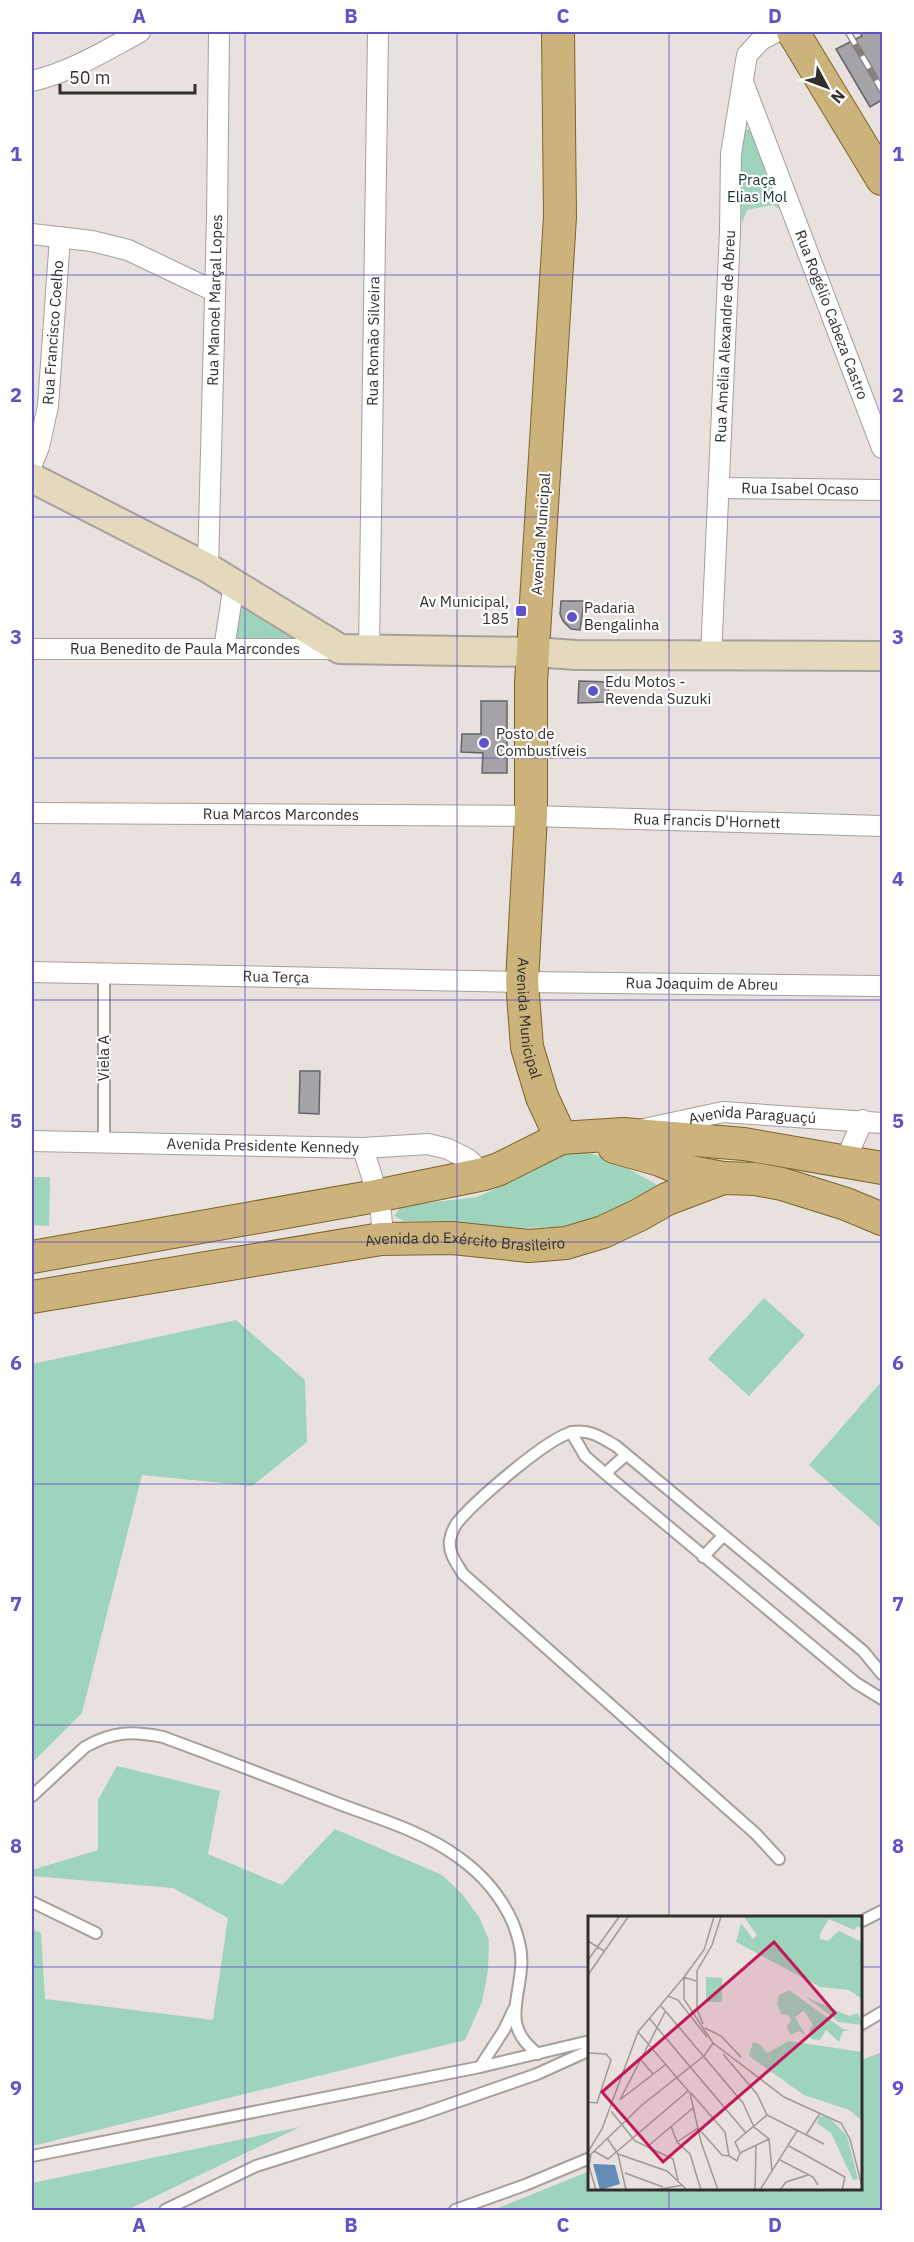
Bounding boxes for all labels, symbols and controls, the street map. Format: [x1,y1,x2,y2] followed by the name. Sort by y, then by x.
[132,2,146,29] text: A
[344,2,358,29] text: B
[556,2,570,29] text: C
[768,2,782,29] text: D
[60,57,195,95] scale bar
[797,57,857,117] north arrow
[69,66,111,89] text: 50 m
[827,86,850,108] text: N
[10,140,22,167] text: 1
[892,140,904,167] text: 1
[727,170,787,206] park label: Praça Elias Mol
[203,214,226,386] street label: Rua Manoel Marçal Lopes
[791,227,873,402] street label: Rua Rogélio Cabeza Castro
[711,229,739,443] street label: Rua Amélia Alexandre de Abreu
[38,260,67,405] street label: Rua Francisco Coelho
[363,276,383,406] street label: Rua Romão Silveira
[10,381,22,408] text: 2
[892,381,904,408] text: 2
[527,472,554,596] street label: Avenida Municipal
[741,478,859,499] street label: Rua Isabel Ocaso
[419,592,509,628] place label: Av Municipal, 185
[584,598,659,634] place label: Padaria Bengalinha
[514,604,528,618] marker: Av Municipal, 185
[565,610,579,624] marker: Padaria Bengalinha
[10,623,22,650] text: 3
[892,623,904,650] text: 3
[70,639,300,658] street label: Rua Benedito de Paula Marcondes
[605,672,711,708] place label: Edu Motos - Revenda Suzuki
[586,684,600,698] marker: Edu Motos - Revenda Suzuki
[496,724,587,760] place label: Posto de Combustíveis
[477,736,491,750] marker: Posto de Combustíveis
[203,804,359,824] street label: Rua Marcos Marcondes
[633,809,781,832] street label: Rua Francis D'Hornett
[10,865,22,892] text: 4
[892,865,904,892] text: 4
[513,957,546,1081] street label: Avenida Municipal
[242,966,309,987] street label: Rua Terça
[626,973,778,994] street label: Rua Joaquim de Abreu
[94,1034,113,1081] street label: Viela A
[687,1102,817,1128] street label: Avenida Paraguaçú
[10,1107,22,1134] text: 5
[892,1107,904,1134] text: 5
[167,1134,360,1157] street label: Avenida Presidente Kennedy
[363,1228,566,1255] street label: Avenida do Exército Brasileiro
[10,1349,22,1376] text: 6
[892,1349,904,1376] text: 6
[10,1590,22,1617] text: 7
[892,1590,904,1617] text: 7
[10,1832,22,1859] text: 8
[892,1832,904,1859] text: 8
[588,1916,863,2191] inset map
[10,2074,22,2101] text: 9
[892,2074,904,2101] text: 9
[132,2211,146,2238] text: A
[344,2211,358,2238] text: B
[556,2211,570,2238] text: C
[768,2211,782,2238] text: D

